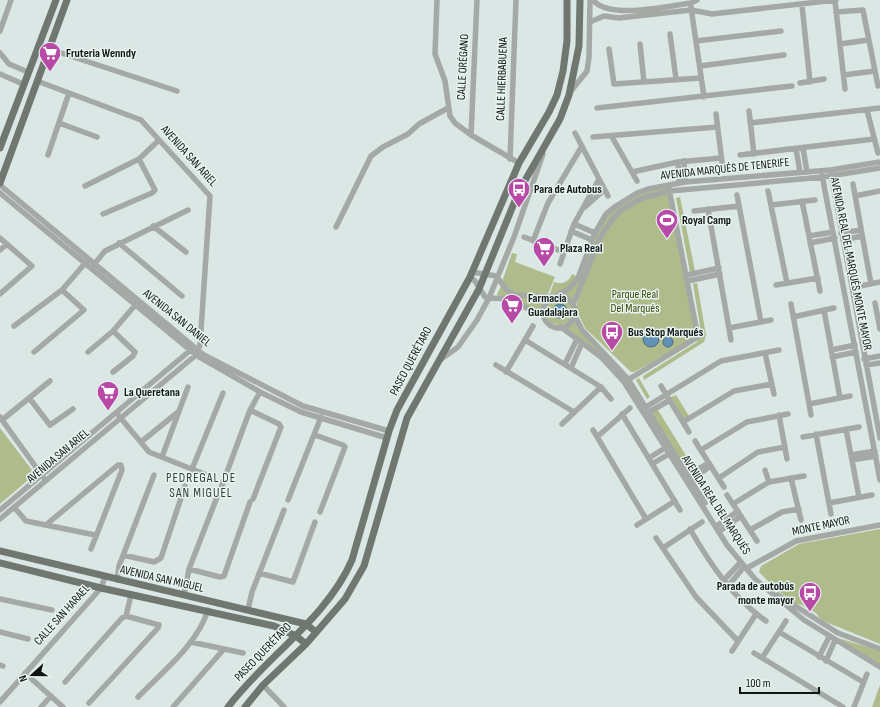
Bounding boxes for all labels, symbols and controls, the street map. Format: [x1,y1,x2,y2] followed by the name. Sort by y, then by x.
[454,34,472,100] street label: CALLE ORÉGANO
[493,36,511,121] street label: CALLE HIERBABUENA
[37,40,63,73] supermarket icon: Fruteria Wenndy
[66,46,136,61] place label: Fruteria Wenndy
[157,122,221,190] street label: AVENIDA SAN ARIEL
[659,155,790,183] street label: AVENIDA MARQUÉS DE TENERIFE
[827,175,875,352] street label: AVENIDA REAL DEL MARQUÉS MONTE MAYOR
[506,176,532,209] bus stop icon: Para de Autobus
[534,182,602,197] place label: Para de Autobus
[654,207,680,240] sports icon: Royal Camp
[682,213,731,228] place label: Royal Camp
[531,235,557,268] supermarket icon: Plaza Real
[560,241,602,256] place label: Plaza Real
[139,285,215,350] street label: AVENIDA SAN DANIEL
[610,287,660,316] park label: Parque Real Del Marqués
[528,291,578,320] place label: Farmacia Guadalajara
[499,292,525,325] supermarket icon: Farmacia Guadalajara
[599,319,625,352] bus stop icon: Bus Stop Marqués
[387,324,435,398] street label: PASEO QUERÉTARO
[628,325,704,340] place label: Bus Stop Marqués
[95,379,121,412] supermarket icon: La Queretana
[124,385,180,400] place label: La Queretana
[23,425,93,487] street label: AVENIDA SAN ARIEL
[678,452,754,557] street label: AVENIDA REAL DEL MARQUÉS
[166,470,236,501] district label: PEDREGAL DE SAN MIGUEL
[791,512,852,539] street label: MONTE MAYOR
[118,562,206,596] street label: AVENIDA SAN MIGUEL
[717,579,794,608] place label: Parada de autobús monte mayor
[797,580,823,613] bus stop icon: Parada de autobús monte mayor
[31,581,93,648] street label: CALLE SAN HARAEL
[231,619,295,684] street label: PASEO QUERÉTARO
[12,655,52,695] north arrow
[740,669,819,695] scale bar
[16,673,30,683] text: N
[746,676,771,691] text: 100 m

